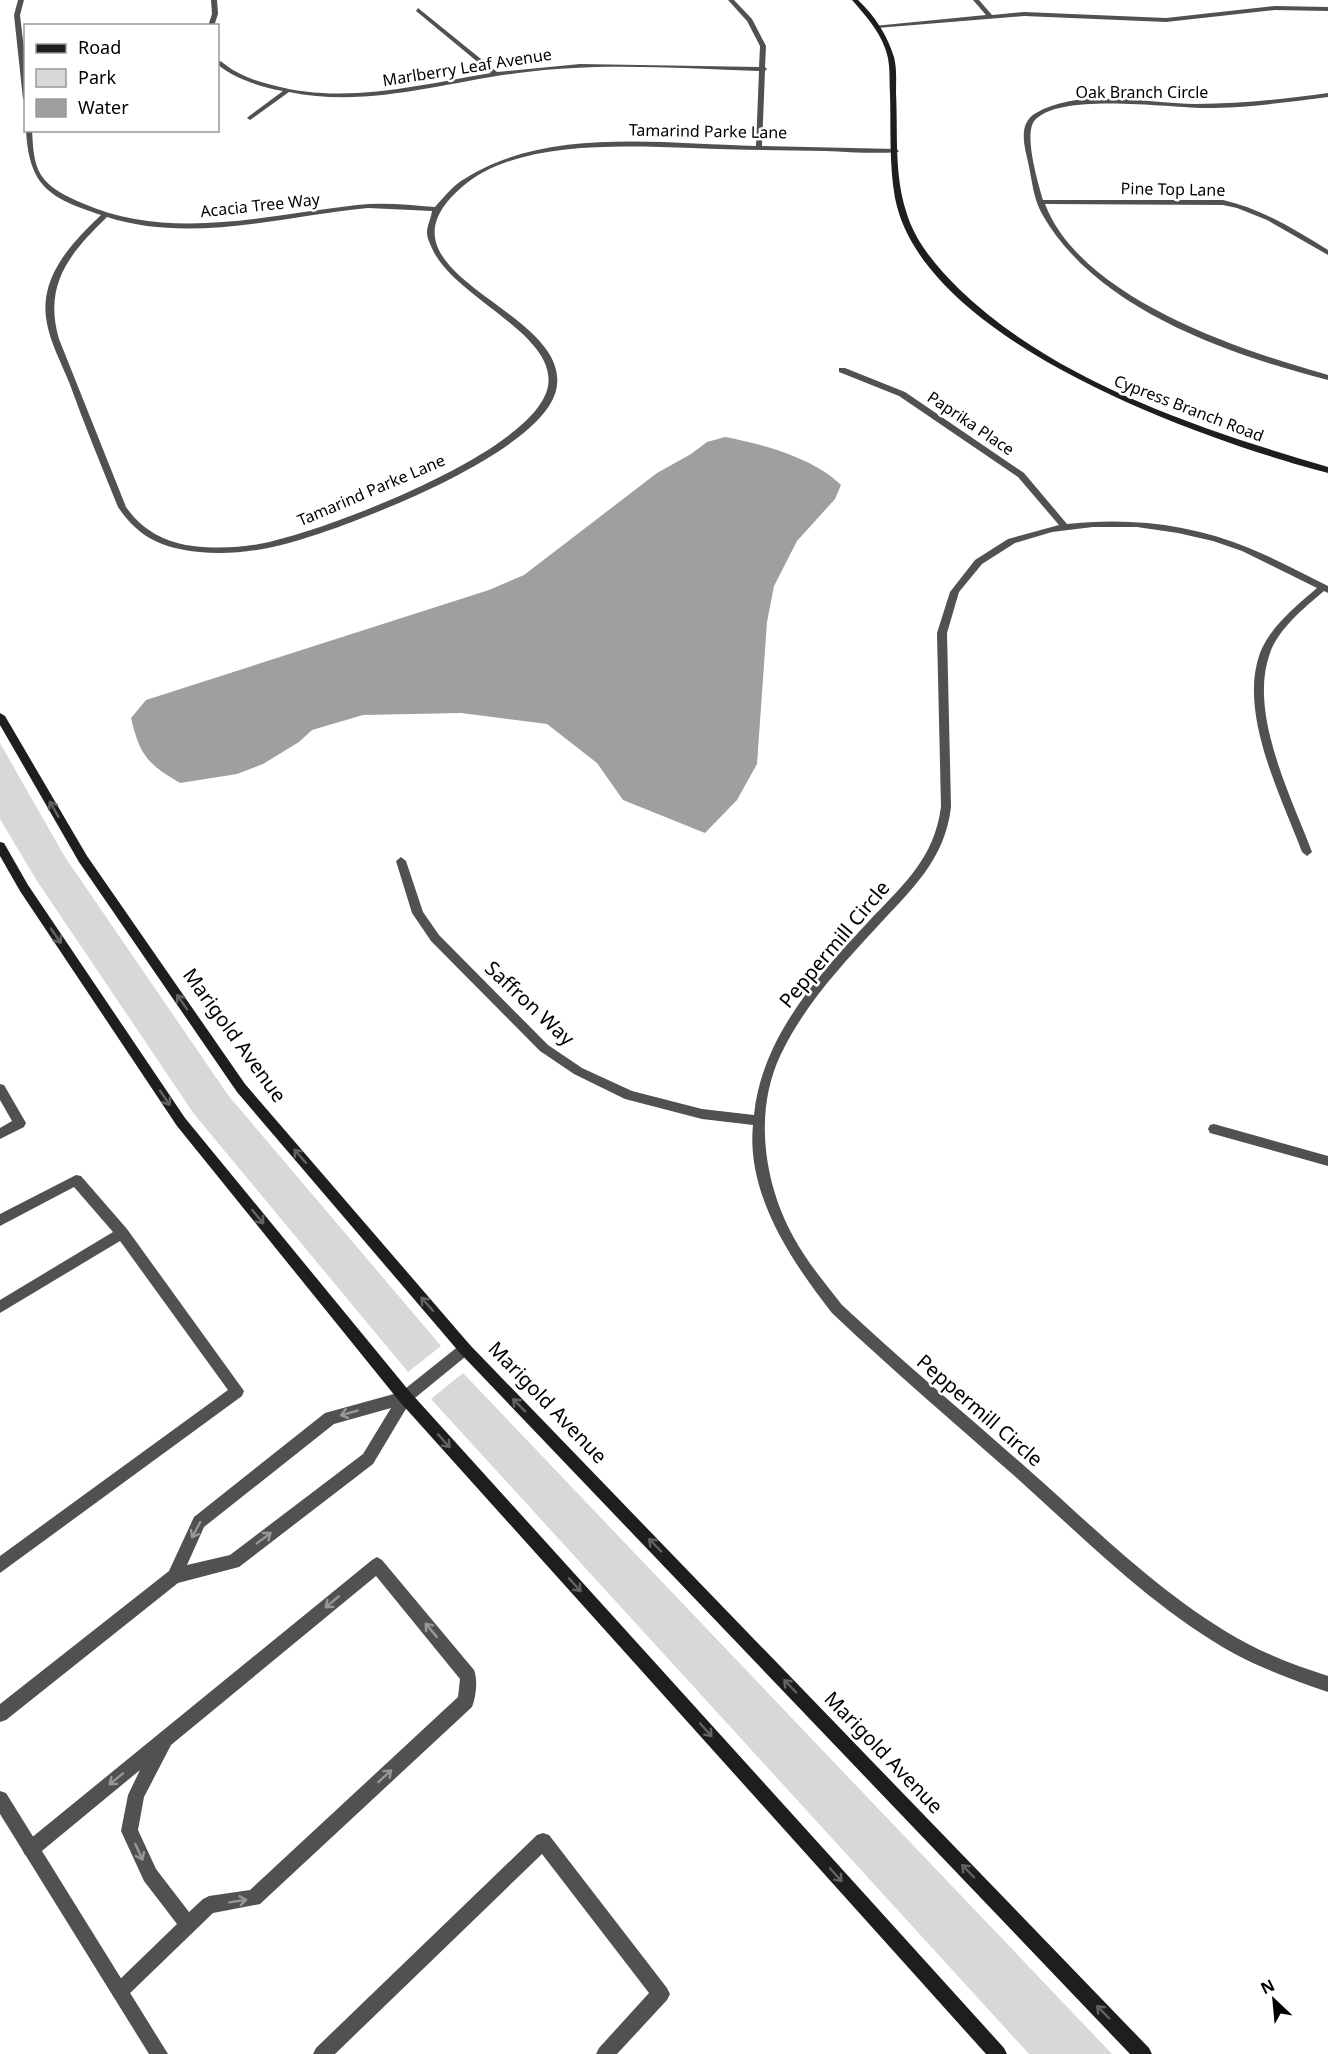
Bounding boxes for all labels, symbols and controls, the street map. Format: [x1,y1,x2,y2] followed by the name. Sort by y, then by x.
[24,24,219,132] legend
[78,35,121,59] text: Road
[381,43,553,91] street label: Marlberry Leaf Avenue
[78,65,116,89] text: Park
[1076,81,1208,103] street label: Oak Branch Circle
[78,95,129,119] text: Water
[629,119,787,143] street label: Tamarind Parke Lane
[1121,177,1225,201] street label: Pine Top Lane
[199,188,322,222] street label: Acacia Tree Way
[1111,369,1267,447] street label: Cypress Branch Road
[923,386,1019,460] street label: Paprika Place
[294,449,448,531] street label: Tamarind Parke Lane
[47,801,59,818] one-way arrow
[773,875,895,1013] street label: Peppermill Circle
[50,927,62,944] one-way arrow
[479,955,581,1052] street label: Saffron Way
[177,962,293,1108] street label: Marigold Avenue
[176,994,188,1010] one-way arrow
[159,1090,171,1106] one-way arrow
[293,1149,307,1164] one-way arrow
[252,1209,265,1225] one-way arrow
[420,1297,434,1312] one-way arrow
[483,1335,613,1469] street label: Marigold Avenue
[911,1348,1049,1472] street label: Peppermill Circle
[512,1397,527,1412] one-way arrow
[339,1408,358,1419] one-way arrow
[437,1433,451,1448] one-way arrow
[190,1521,201,1539] one-way arrow
[256,1532,272,1544] one-way arrow
[647,1538,662,1553] one-way arrow
[568,1577,582,1592] one-way arrow
[324,1595,340,1608] one-way arrow
[424,1622,437,1638] one-way arrow
[783,1679,797,1694] one-way arrow
[819,1685,949,1819] street label: Marigold Avenue
[699,1722,713,1737] one-way arrow
[378,1769,393,1783] one-way arrow
[108,1773,124,1786] one-way arrow
[133,1842,145,1860] one-way arrow
[960,1864,975,1879] one-way arrow
[829,1867,843,1882] one-way arrow
[228,1895,248,1906] one-way arrow
[1244,1970,1304,2030] north arrow
[1257,1974,1278,1999] text: N
[1096,2004,1110,2019] one-way arrow

